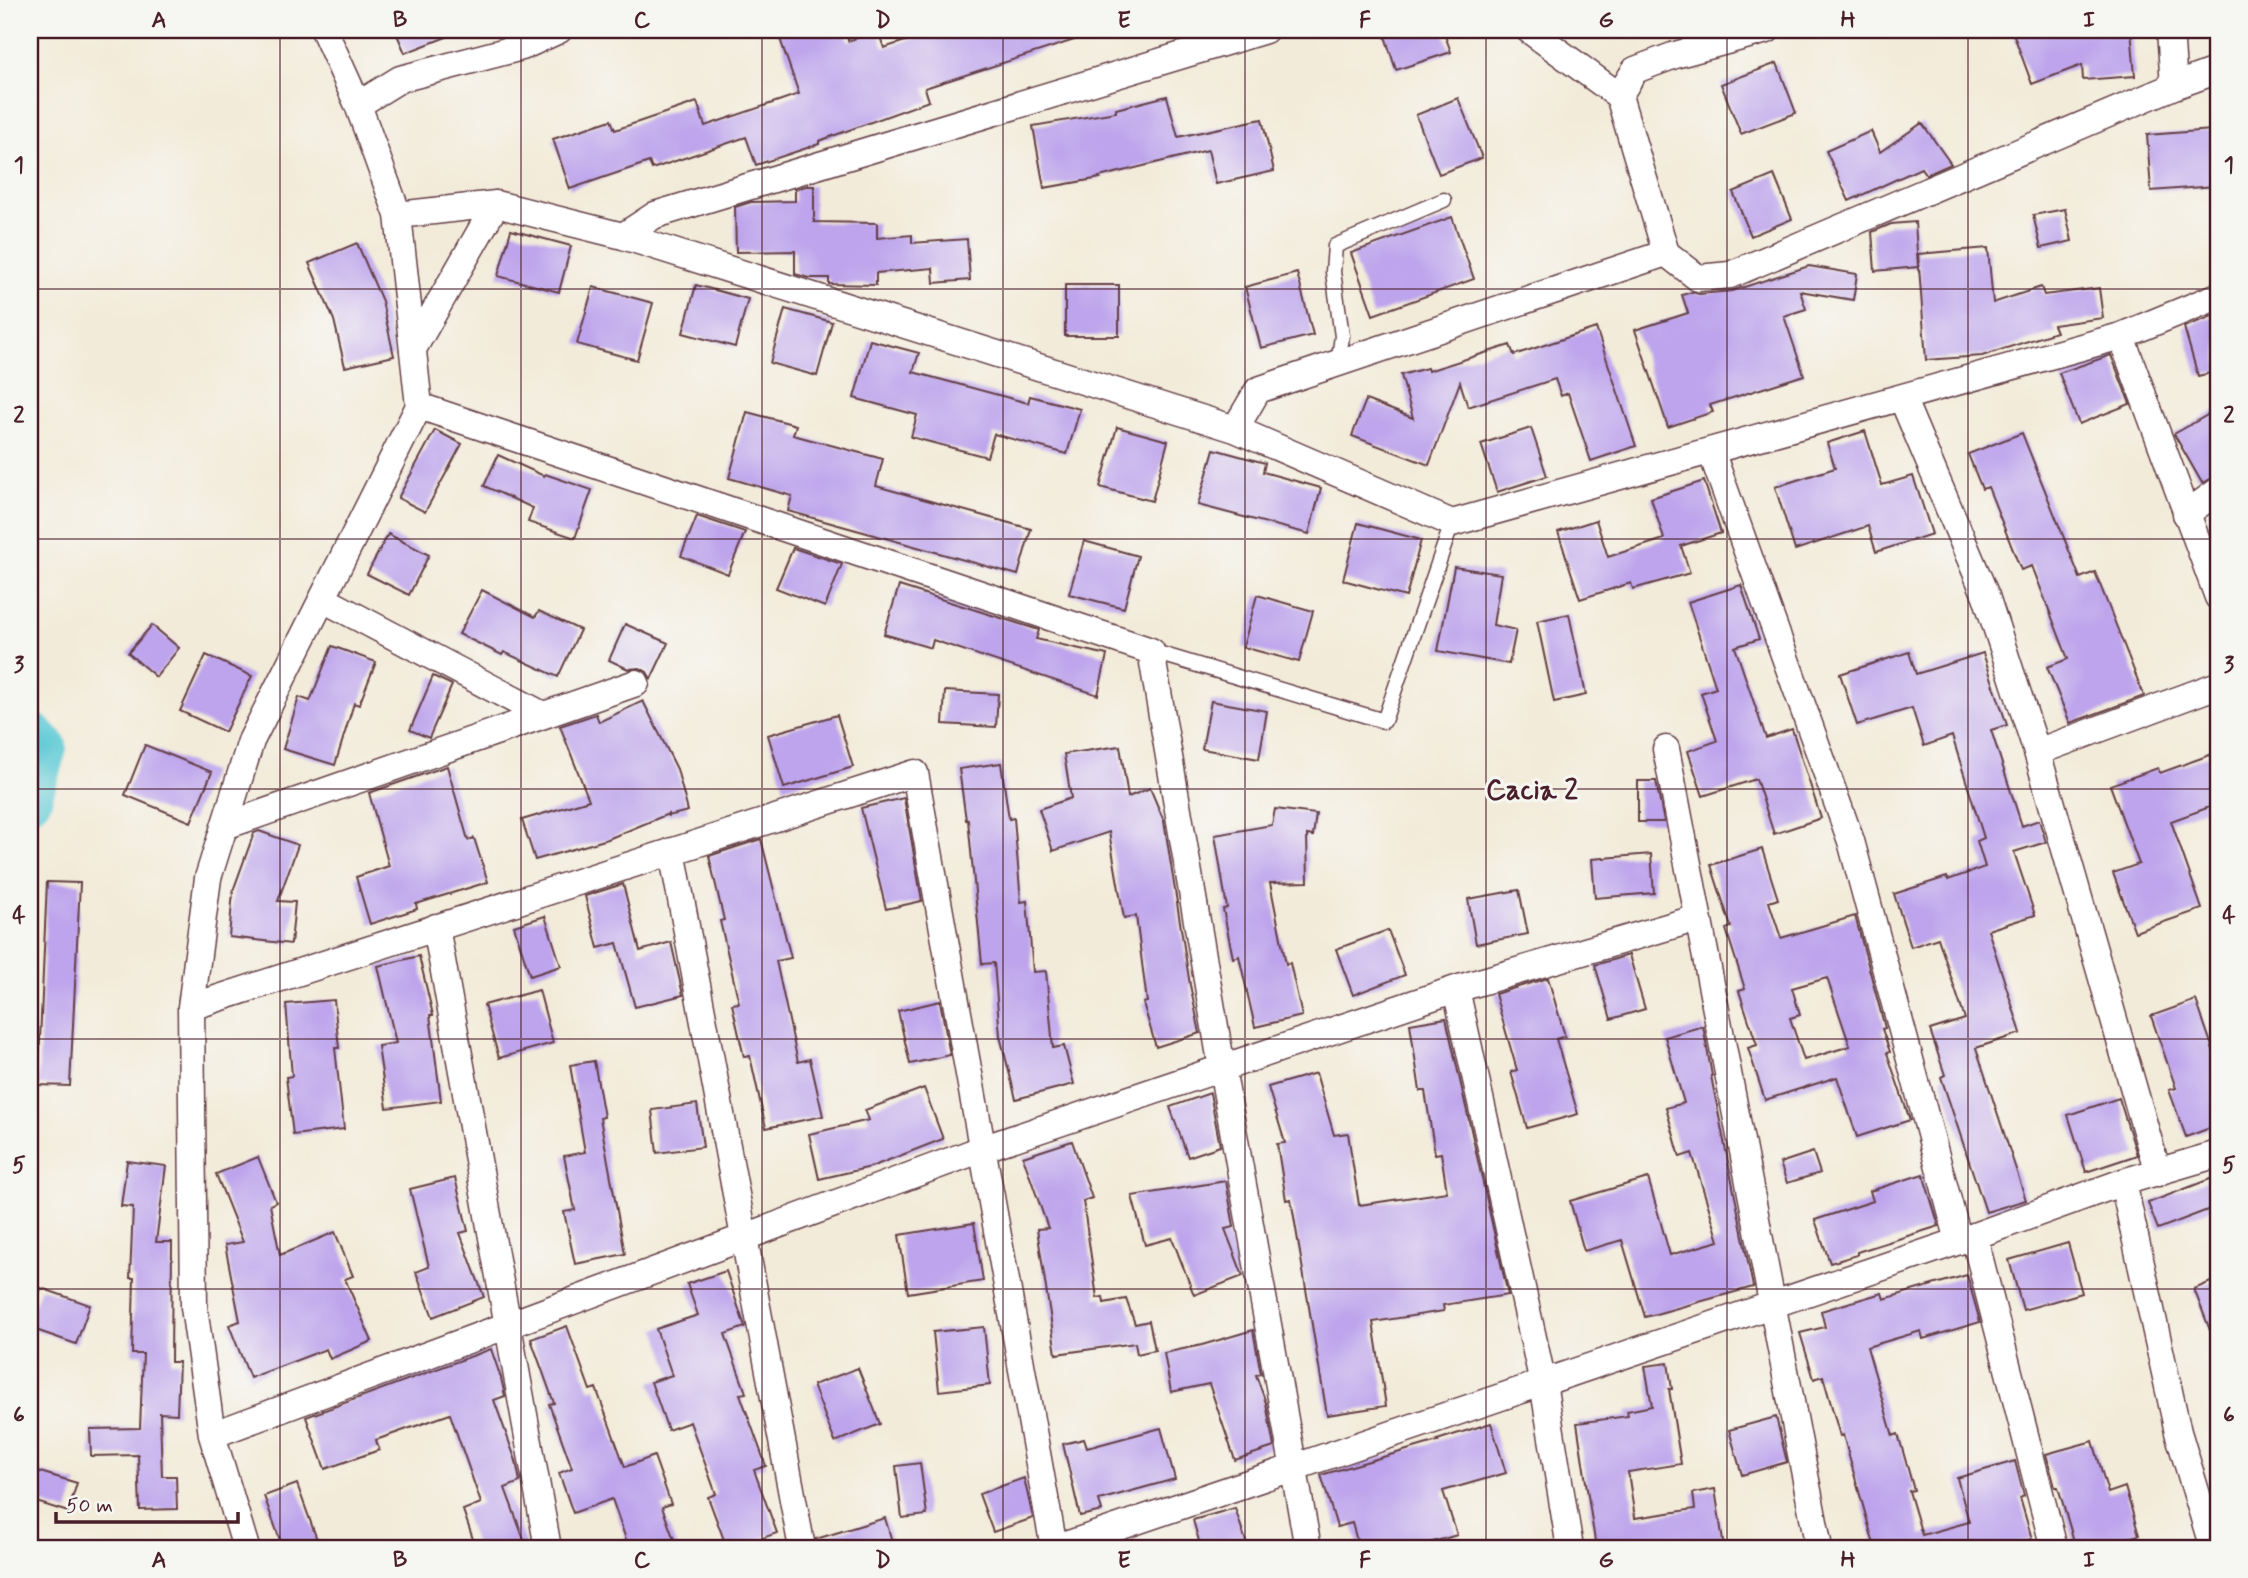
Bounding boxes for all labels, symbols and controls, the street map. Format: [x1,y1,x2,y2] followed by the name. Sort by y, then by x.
[151,6,167,36] text: A
[393,6,408,36] text: B
[634,6,651,36] text: C
[875,6,891,36] text: D
[1117,6,1131,36] text: E
[1359,6,1371,36] text: F
[1598,6,1614,36] text: G
[1840,6,1856,36] text: H
[2083,6,2095,36] text: I
[14,151,24,181] text: 1
[2224,151,2234,181] text: 1
[13,401,25,431] text: 2
[2223,401,2235,431] text: 2
[14,651,25,681] text: 3
[2224,651,2235,681] text: 3
[1486,773,1578,810] district label: Cacia 2
[12,901,26,931] text: 4
[2222,901,2236,931] text: 4
[12,1151,26,1181] text: 5
[2222,1151,2236,1181] text: 5
[13,1401,25,1431] text: 6
[2223,1401,2235,1431] text: 6
[56,1480,238,1524] scale bar
[66,1492,113,1520] text: 50 m
[151,1546,167,1576] text: A
[393,1546,408,1576] text: B
[634,1546,651,1576] text: C
[875,1546,891,1576] text: D
[1117,1546,1131,1576] text: E
[1359,1546,1371,1576] text: F
[1598,1546,1614,1576] text: G
[1840,1546,1856,1576] text: H
[2083,1546,2095,1576] text: I

